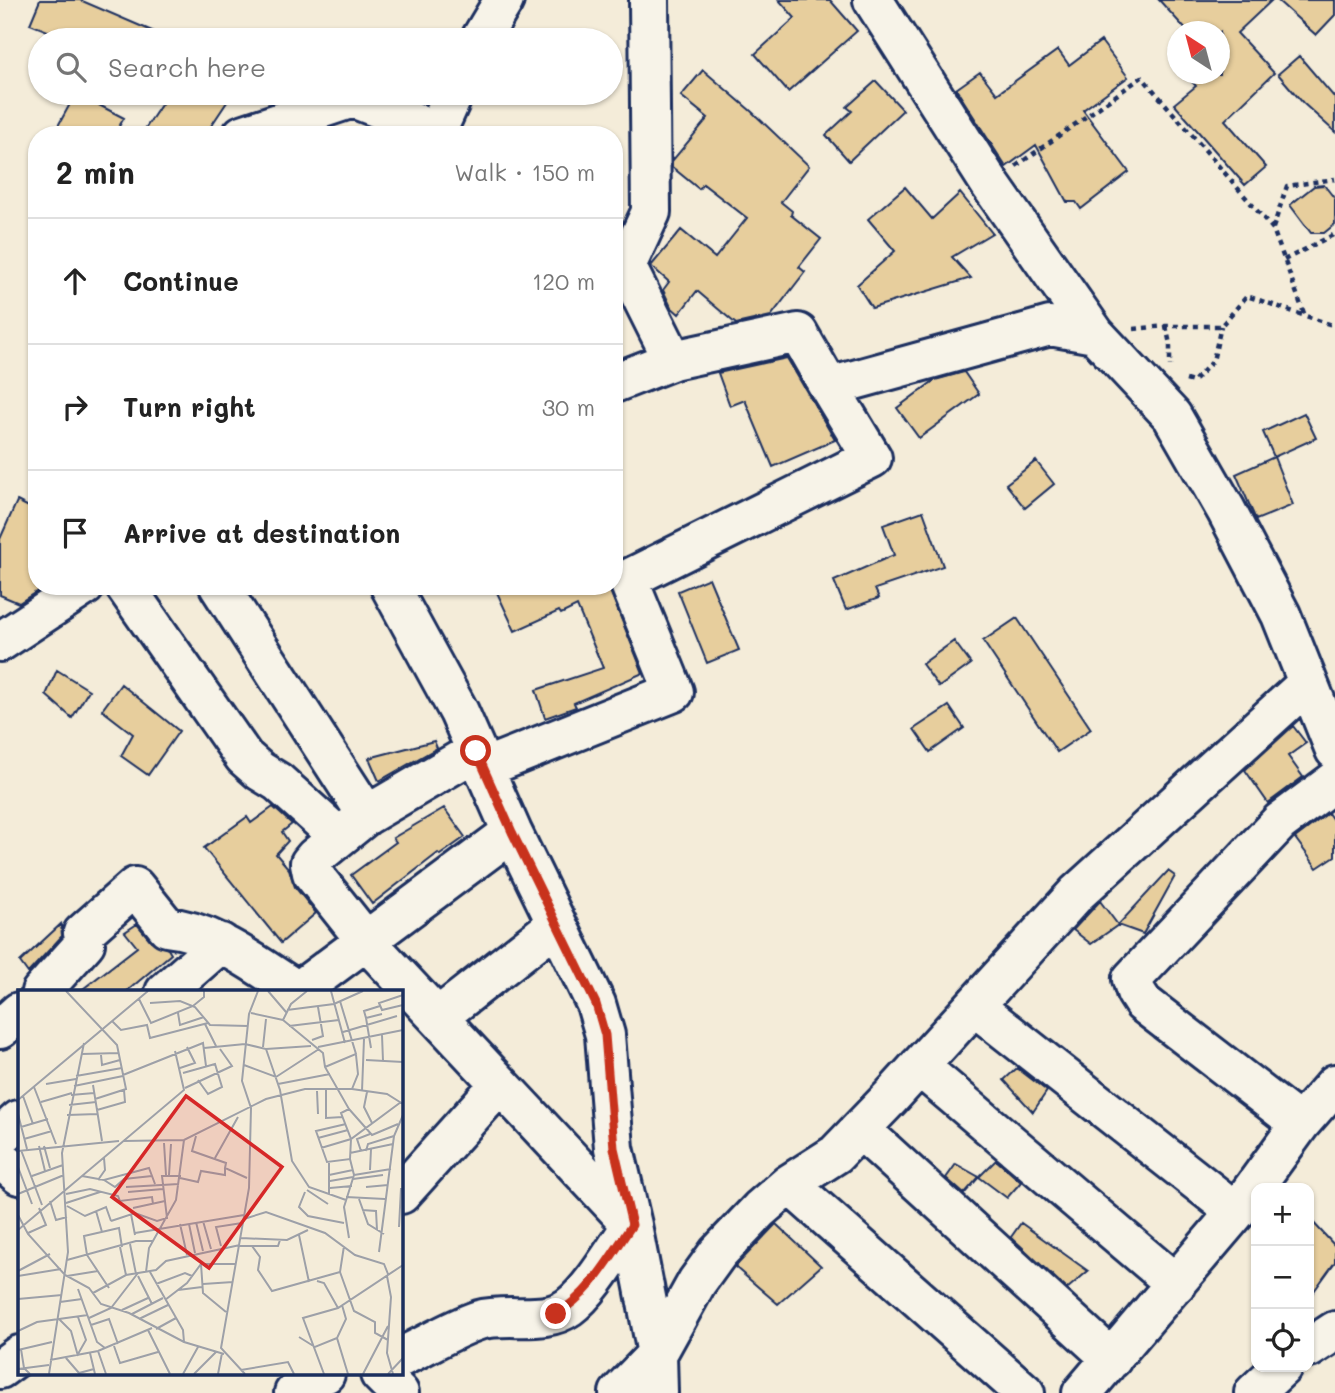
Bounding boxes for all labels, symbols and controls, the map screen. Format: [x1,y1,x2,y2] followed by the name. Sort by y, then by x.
[1167,21,1230,84] north arrow
[28,28,623,105] search box
[52,48,90,86] icon: search
[108,50,266,84] text: Search here
[56,152,135,192] text: 2 min
[454,157,595,187] text: Walk · 150 m
[56,262,94,300] icon: ahead
[123,264,239,298] text: Continue
[532,266,595,296] text: 120 m
[56,388,94,426] icon: right
[123,390,256,424] text: Turn right
[542,392,595,422] text: 30 m
[56,514,94,552] icon: arrive
[123,516,400,550] text: Arrive at destination
[460,735,491,766] route start
[18,990,402,1376] inset map
[1251,1183,1314,1372] map controls
[1251,1183,1314,1246] button: +
[1251,1246,1314,1309] button: −
[540,1298,571,1329] route end
[1251,1309,1314,1372] button: locate

